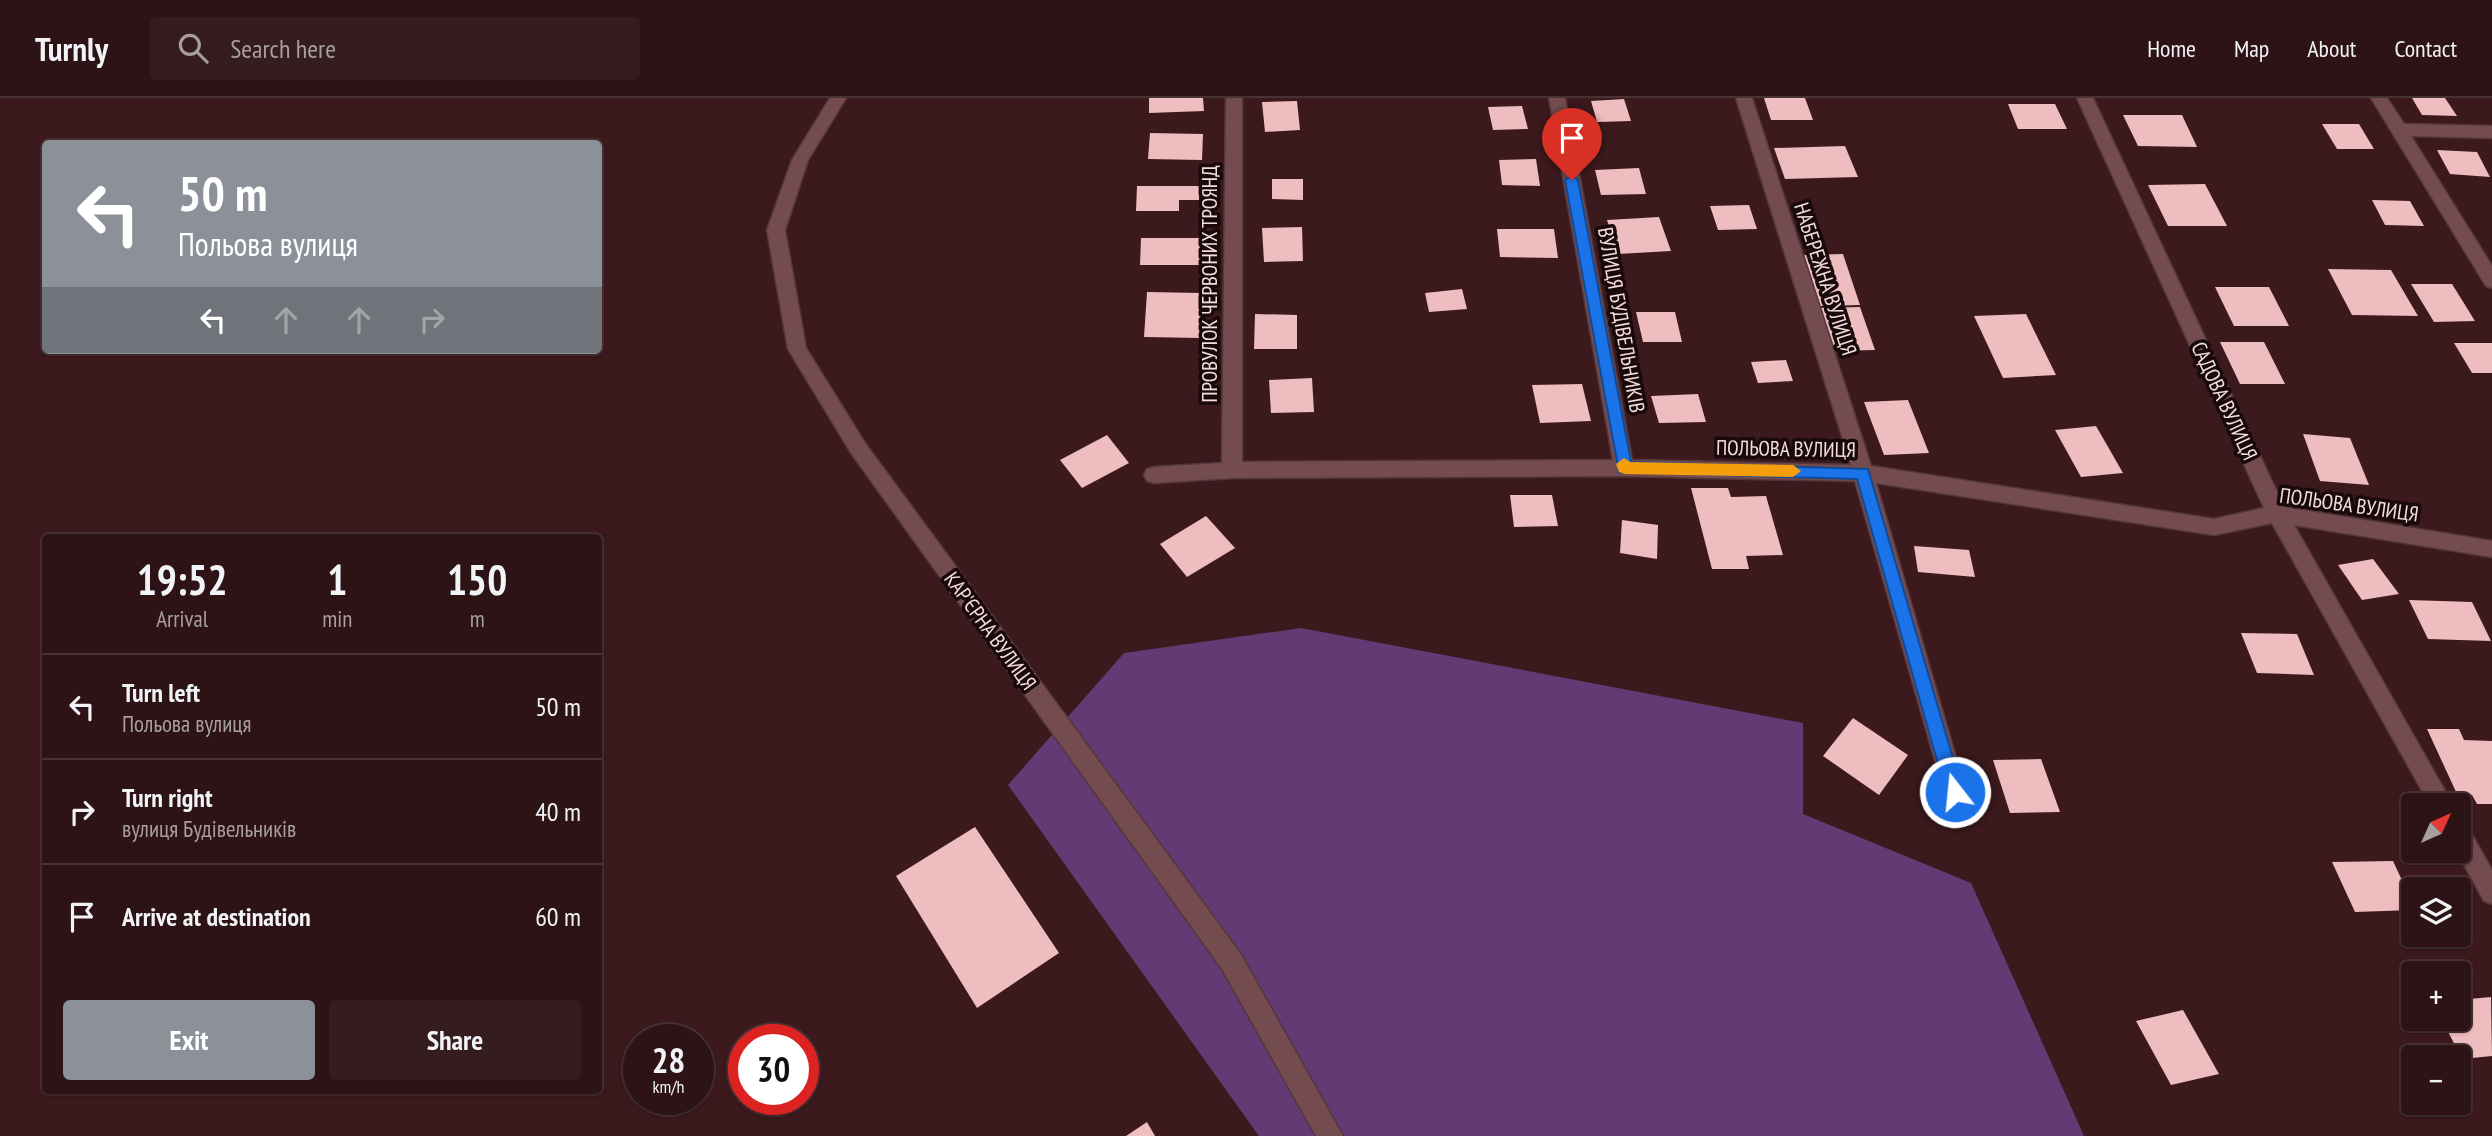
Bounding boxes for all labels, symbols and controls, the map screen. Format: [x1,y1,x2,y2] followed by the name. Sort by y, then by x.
[150,17,640,80] search box
[35,27,108,70] text: Turnly
[174,29,212,67] icon: search
[230,32,336,65] text: Search here
[2147,33,2196,64] text: Home
[2234,33,2269,64] text: Map
[2307,33,2356,64] text: About
[2394,33,2457,64] text: Contact
[1542,108,1602,180] pin
[1553,119,1591,157] icon: arrive
[178,161,267,225] text: 50 m
[1196,165,1223,403] street label: ПРОВУЛОК ЧЕРВОНИХ ТРОЯНД
[63,168,154,259] icon: left
[1788,199,1863,359] street label: НАБЕРЕЖНА ВУЛИЦЯ
[178,223,358,265] text: Польова вулиця
[1592,225,1651,415] street label: ВУЛИЦЯ БУДІВЕЛЬНИКІВ
[194,301,232,339] icon: left
[267,301,305,339] icon: ahead
[340,301,378,339] icon: ahead
[413,301,451,339] icon: right
[2185,337,2264,464] street label: САДОВА ВУЛИЦЯ
[1716,434,1856,463] street label: ПОЛЬОВА ВУЛИЦЯ
[2278,481,2420,528] street label: ПОЛЬОВА ВУЛИЦЯ
[137,552,228,607] text: 19:52
[327,552,347,607] text: 1
[447,552,507,607] text: 150
[938,566,1042,695] street label: КАР'ЄРНА ВУЛИЦЯ
[156,604,208,633] text: Arrival
[322,604,352,633] text: min
[470,604,485,633] text: m
[122,676,200,709] text: Turn left
[63,688,101,726] icon: left
[535,690,581,723] text: 50 m
[122,709,251,738] text: Польова вулиця
[1918,755,1992,829] position arrow
[122,781,213,814] text: Turn right
[63,793,101,831] icon: right
[2401,793,2471,863] north arrow
[2401,793,2471,1115] map controls
[535,795,581,828] text: 40 m
[122,814,296,843] text: вулиця Будівельників
[2401,877,2471,947] button: layers
[63,898,101,936] icon: arrive
[122,900,311,933] text: Arrive at destination
[535,900,581,933] text: 60 m
[2401,961,2471,1031] button: +
[63,1000,315,1080] button: Exit
[329,1000,581,1080] button: Share
[728,1024,819,1115] speed limit sign: 30
[652,1037,685,1083] text: 28
[2401,1045,2471,1115] button: −
[653,1075,684,1098] text: km/h

